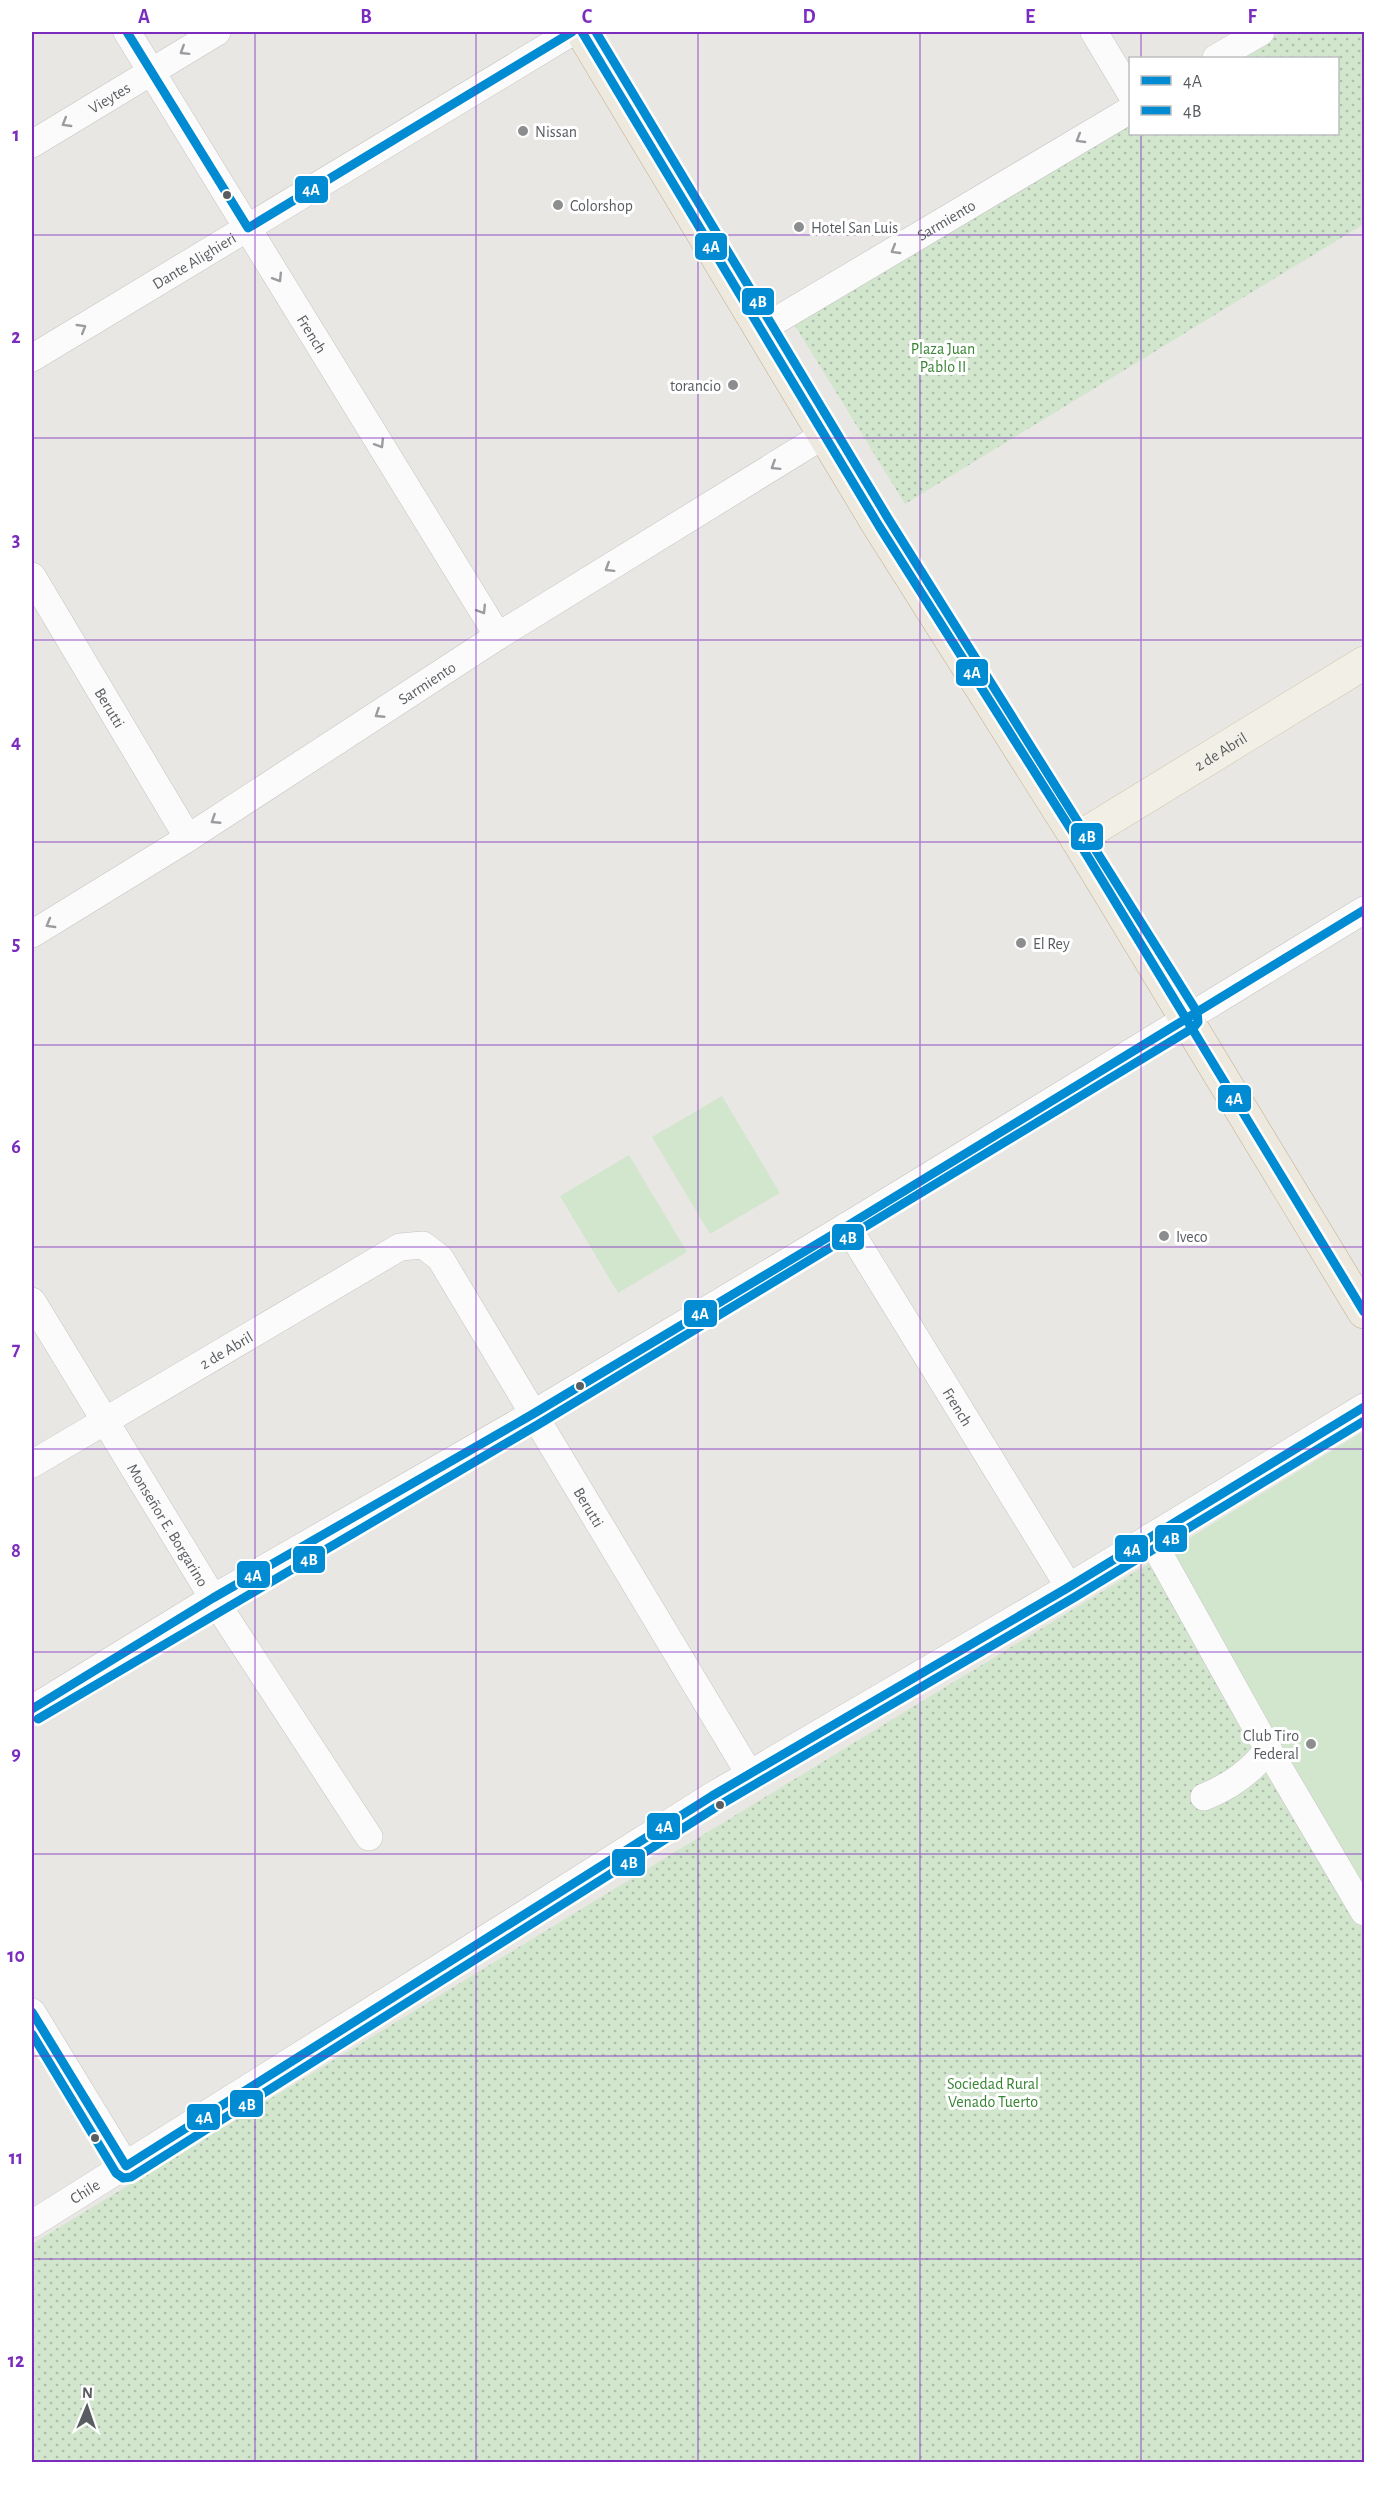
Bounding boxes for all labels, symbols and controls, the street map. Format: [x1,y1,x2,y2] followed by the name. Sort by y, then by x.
[138,7,150,27] text: A
[360,7,372,27] text: B
[582,7,593,27] text: C
[802,7,816,27] text: D
[1025,7,1035,27] text: E
[1247,7,1257,27] text: F
[180,44,190,56] one-way arrow
[1129,57,1339,135] legend
[1183,73,1203,91] text: 4A
[86,80,133,117] street label: Vieytes
[1183,103,1201,121] text: 4B
[62,116,72,128] one-way arrow
[516,124,530,138] marker: Nissan
[535,124,577,140] place label: Nissan
[12,125,20,145] text: 1
[1076,132,1086,144] one-way arrow
[294,175,329,204] line badge: 4A
[302,182,320,198] text: 4A
[221,189,233,201] unlabelled marker
[915,197,978,244] street label: Sarmiento
[551,198,565,212] marker: Colorshop
[570,198,633,214] place label: Colorshop
[792,220,806,234] marker: Hotel San Luis
[811,220,898,236] place label: Hotel San Luis
[150,230,239,292] street label: Dante Alighieri
[694,232,728,261] line badge: 4A
[702,239,720,255] text: 4A
[891,243,901,254] one-way arrow
[271,272,283,282] one-way arrow
[741,287,775,316] line badge: 4B
[749,294,767,310] text: 4B
[294,312,329,356] street label: French
[76,324,86,335] one-way arrow
[11,327,21,347] text: 2
[911,341,975,375] park label: Plaza Juan Pablo II
[670,378,721,394] place label: torancio
[726,378,740,392] marker: torancio
[373,438,385,448] one-way arrow
[771,459,781,471] one-way arrow
[12,530,20,550] text: 3
[604,561,615,572] one-way arrow
[475,604,487,614] one-way arrow
[955,658,989,687] line badge: 4A
[396,659,459,708] street label: Sarmiento
[963,665,981,681] text: 4A
[91,685,127,731] street label: Berutti
[375,706,385,718] one-way arrow
[1192,730,1250,774] street label: 2 de Abril
[11,732,21,752] text: 4
[211,813,222,824] one-way arrow
[1070,822,1104,851] line badge: 4B
[1078,829,1096,845] text: 4B
[46,916,56,928] one-way arrow
[12,934,20,954] text: 5
[1014,936,1028,950] marker: El Rey
[1033,936,1070,953] place label: El Rey
[1217,1084,1252,1113] line badge: 4A
[1225,1091,1243,1107] text: 4A
[11,1137,21,1157] text: 6
[831,1223,865,1251] line badge: 4B
[1157,1229,1171,1243] marker: Iveco
[1176,1229,1208,1245] place label: Iveco
[839,1230,857,1246] text: 4B
[683,1299,718,1328] line badge: 4A
[691,1306,709,1322] text: 4A
[197,1329,256,1372] street label: 2 de Abril
[12,1339,21,1359] text: 7
[574,1380,586,1392] unlabelled marker
[939,1385,975,1429] street label: French
[124,1461,211,1590] street label: Monseñor E. Borgarino
[570,1485,606,1530] street label: Berutti
[1154,1524,1188,1553] line badge: 4B
[1162,1531,1180,1547] text: 4B
[1114,1534,1149,1563] line badge: 4A
[11,1541,21,1561] text: 8
[1123,1542,1141,1558] text: 4A
[292,1545,326,1574] line badge: 4B
[300,1552,318,1568] text: 4B
[236,1560,271,1589] line badge: 4A
[244,1568,262,1584] text: 4A
[1243,1728,1299,1762] place label: Club Tiro Federal
[1304,1737,1318,1751] marker: Club Tiro Federal
[11,1744,21,1764] text: 9
[714,1799,726,1811] unlabelled marker
[646,1812,681,1841] line badge: 4A
[655,1819,673,1835] text: 4A
[611,1848,646,1877] line badge: 4B
[620,1855,638,1871] text: 4B
[7,1946,25,1966] text: 10
[947,2076,1039,2110] park label: Sociedad Rural Venado Tuerto
[229,2089,264,2118] line badge: 4B
[238,2097,256,2113] text: 4B
[186,2103,221,2131] line badge: 4A
[195,2110,213,2126] text: 4A
[89,2132,101,2144] unlabelled marker
[9,2148,23,2168] text: 11
[67,2177,103,2207] street label: Chile
[8,2351,24,2371] text: 12
[57,2377,117,2437] north arrow
[82,2385,93,2401] text: N

